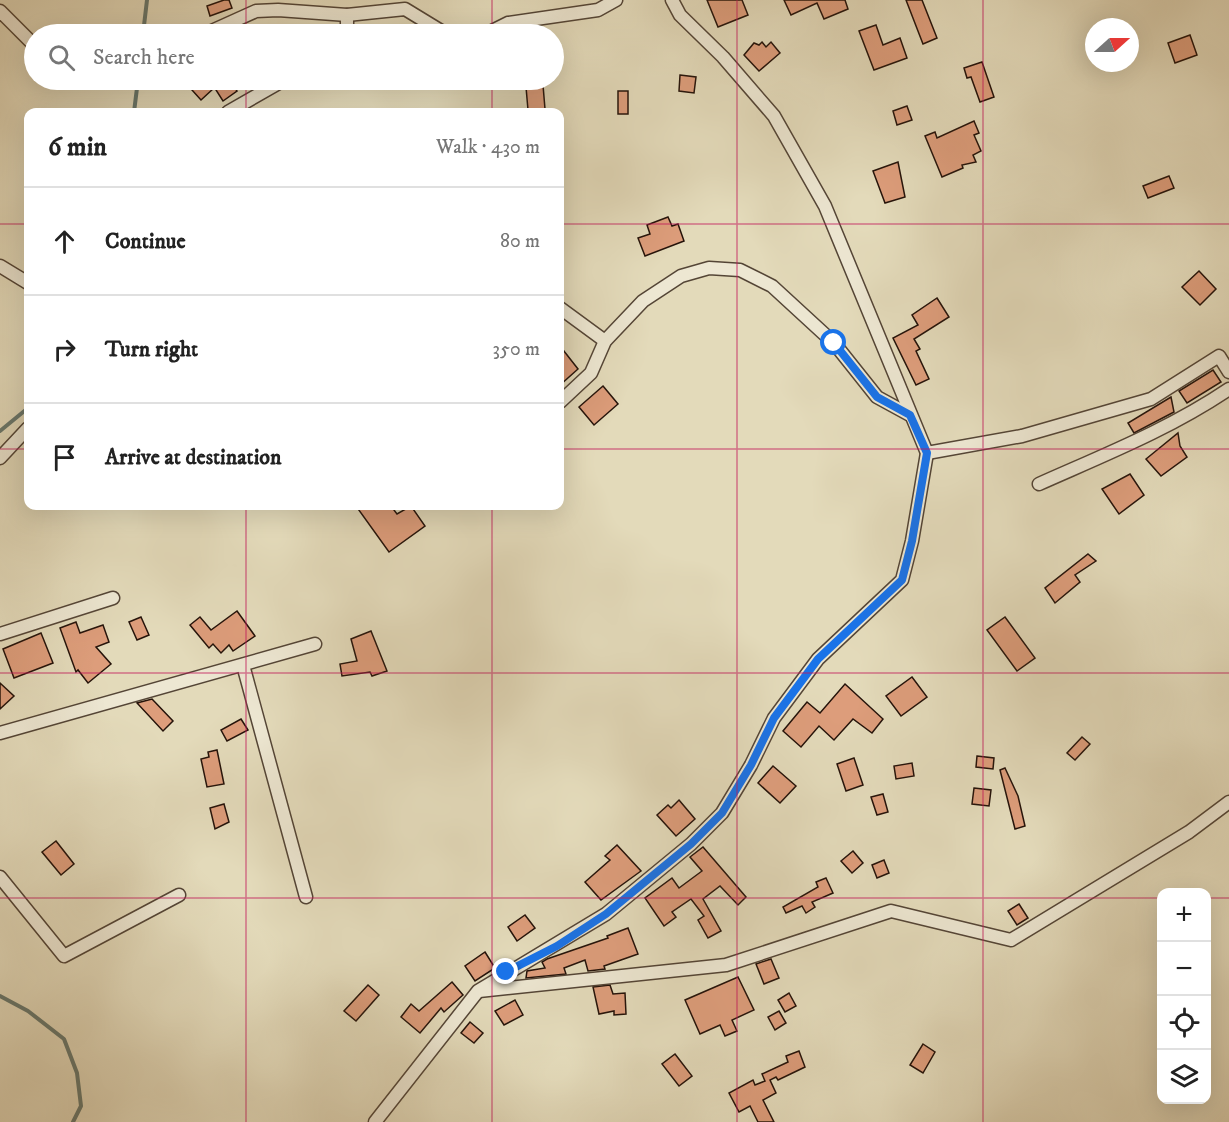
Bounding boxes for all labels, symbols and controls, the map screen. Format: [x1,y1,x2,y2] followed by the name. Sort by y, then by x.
[1085,18,1139,72] north arrow
[24,24,564,90] search box
[45,41,78,74] icon: search
[93,44,195,71] text: Search here
[48,131,107,164] text: 6 min
[436,135,540,160] text: Walk · 430 m
[48,225,81,258] icon: ahead
[105,228,186,255] text: Continue
[500,229,540,254] text: 80 m
[820,329,846,355] route start
[48,333,81,366] icon: right
[105,336,198,363] text: Turn right
[493,337,540,362] text: 350 m
[48,441,81,474] icon: arrive
[105,444,282,471] text: Arrive at destination
[1157,888,1211,1104] map controls
[1157,888,1211,942] button: +
[1157,942,1211,996] button: −
[492,958,518,984] route end
[1157,996,1211,1050] button: locate
[1157,1050,1211,1104] button: layers

